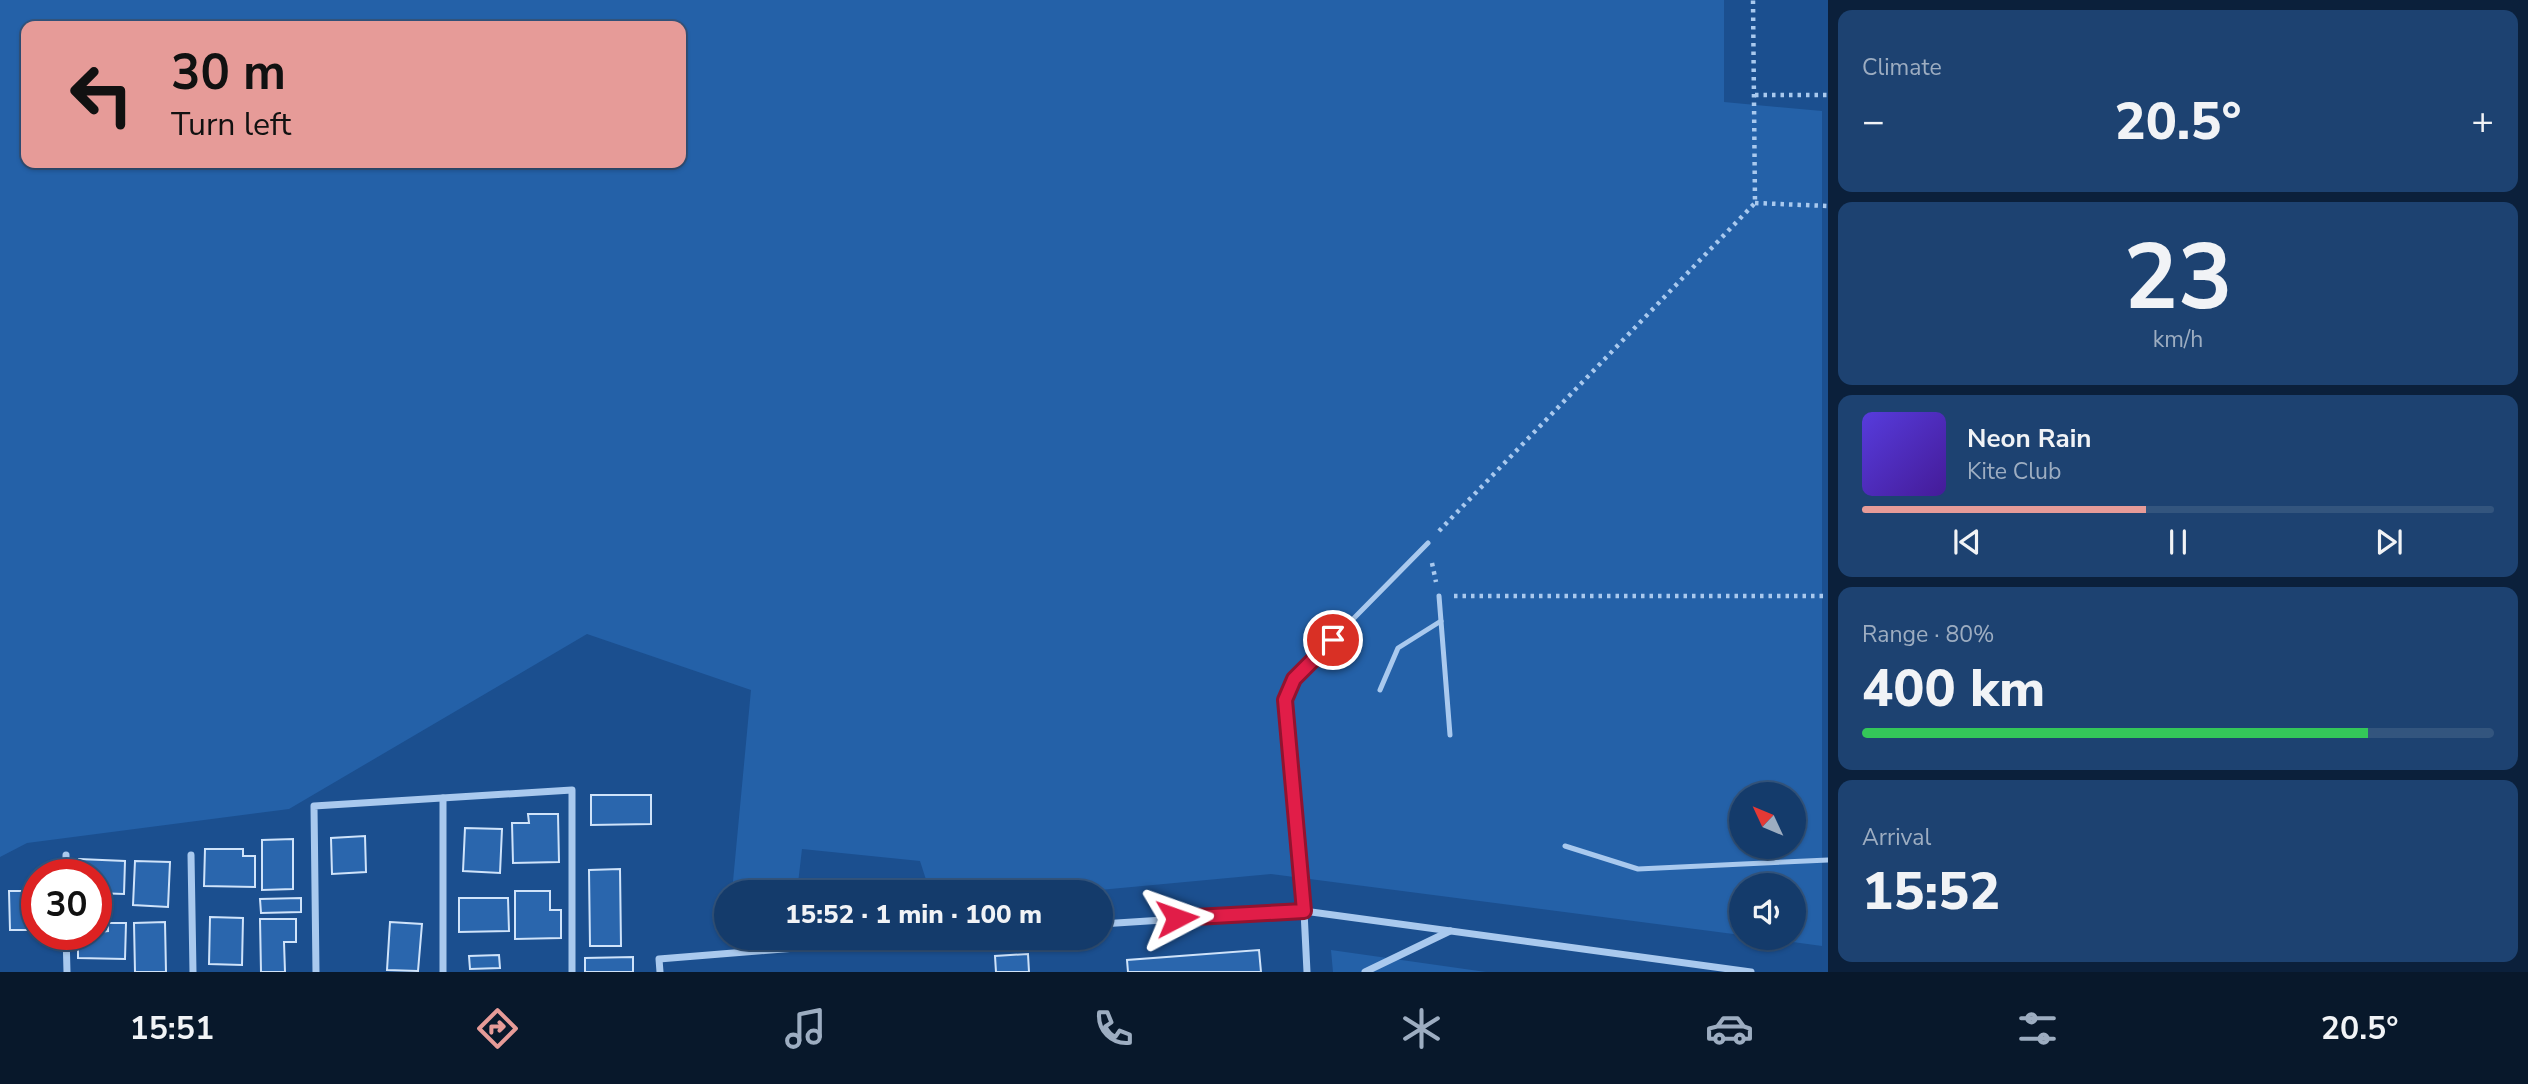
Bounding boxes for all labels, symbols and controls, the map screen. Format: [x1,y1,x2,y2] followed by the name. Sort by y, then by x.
[171,39,286,106] text: 30 m
[56,49,147,140] icon: left
[1862,52,1942,83] text: Climate
[2114,86,2242,157] text: 20.5°
[1862,96,1885,147] text: −
[2471,96,2494,147] text: +
[171,103,291,146] text: Turn left
[2123,216,2233,340] text: 23
[2153,324,2203,355] text: km/h
[1967,421,2092,456] text: Neon Rain
[1967,456,2061,487] text: Kite Club
[1948,523,1986,561] icon: previous
[2159,523,2197,561] icon: pause
[2370,523,2408,561] icon: next
[1303,610,1363,670] pin
[1862,619,1994,650] text: Range · 80%
[1314,621,1352,659] icon: arrive
[1862,653,2045,724] text: 400 km
[1729,782,1806,859] north arrow
[1729,782,1806,950] map controls
[1862,822,1931,853] text: Arrival
[1862,856,2000,927] text: 15:52
[21,859,112,950] speed limit sign: 30
[1729,873,1806,950] button: sound
[1140,881,1214,955] position arrow
[785,897,1042,932] text: 15:52 · 1 min · 100 m
[473,1004,522,1053] icon: directions
[781,1004,830,1053] icon: music
[1089,1004,1138,1053] icon: phone
[1397,1004,1446,1053] icon: climate
[1705,1004,1754,1053] icon: car
[2013,1004,2062,1053] icon: filters
[129,1007,214,1050] text: 15:51
[2321,1007,2398,1050] text: 20.5°

